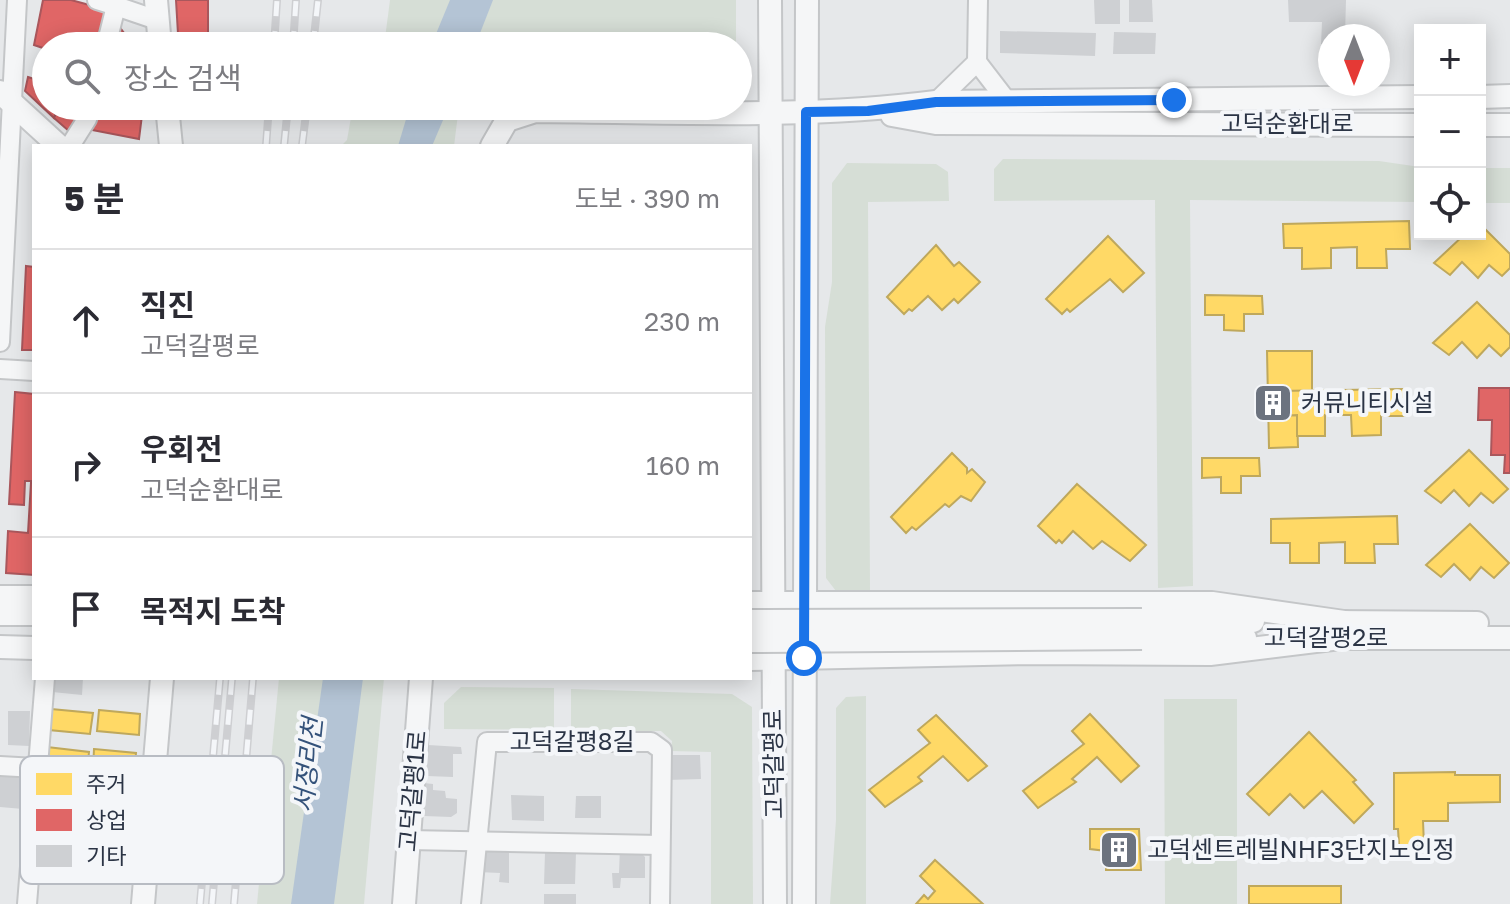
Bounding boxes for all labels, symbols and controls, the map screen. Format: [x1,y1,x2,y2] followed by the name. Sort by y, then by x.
[1318,24,1390,96] north arrow
[1414,24,1486,240] map controls
[1414,24,1486,96] button: +
[32,32,752,120] search box
[60,54,104,98] icon: search
[124,60,242,96] text: 장소 검색
[1156,82,1192,118] route end
[1414,96,1486,168] button: −
[1221,108,1353,137] street label: 고덕순환대로
[1414,168,1486,240] button: locate
[64,178,125,218] text: 5 분
[575,183,720,214] text: 도보 · 390 m
[140,287,195,323] text: 직진
[64,299,108,343] icon: ahead
[644,306,720,337] text: 230 m
[140,330,260,361] text: 고덕갈평로
[1252,382,1294,424] building icon: 커뮤니티시설
[1301,387,1433,416] place label: 커뮤니티시설
[140,431,223,467] text: 우회전
[64,443,108,487] icon: right
[646,450,720,481] text: 160 m
[140,474,284,505] text: 고덕순환대로
[64,587,108,631] icon: arrive
[140,593,286,629] text: 목적지 도착
[1264,622,1388,651] street label: 고덕갈평2로
[786,640,822,676] route start
[757,709,788,819] street label: 고덕갈평로
[287,713,328,814] water label: 서정리천
[509,726,635,755] street label: 고덕갈평8길
[392,729,431,853] street label: 고덕갈평1로
[20,756,284,884] legend
[86,770,126,797] text: 주거
[86,806,126,833] text: 상업
[1098,829,1140,871] building icon: 고덕센트레빌NHF3단지노인정
[1147,834,1455,863] place label: 고덕센트레빌NHF3단지노인정
[86,842,126,869] text: 기타

